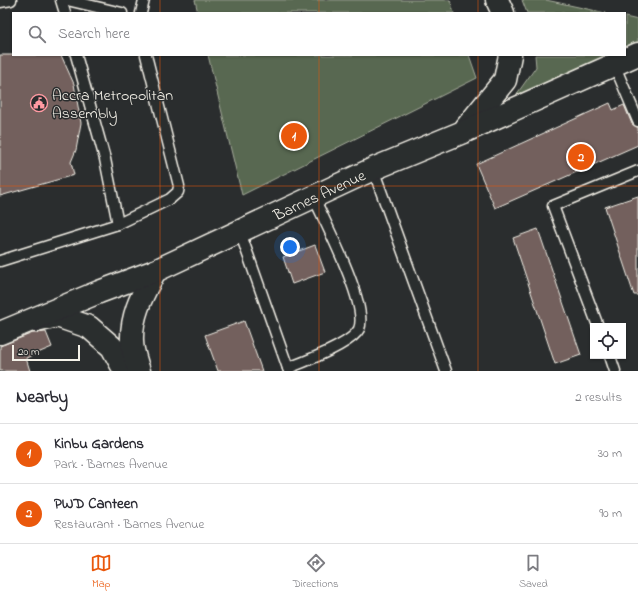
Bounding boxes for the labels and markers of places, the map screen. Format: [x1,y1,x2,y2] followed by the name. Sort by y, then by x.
[52,84,173,126] place label: Accra Metropolitan Assembly
[29,93,49,113] public building icon: Accra Metropolitan Assembly
[281,121,307,151] pin: 1
[568,142,594,172] pin: 2

